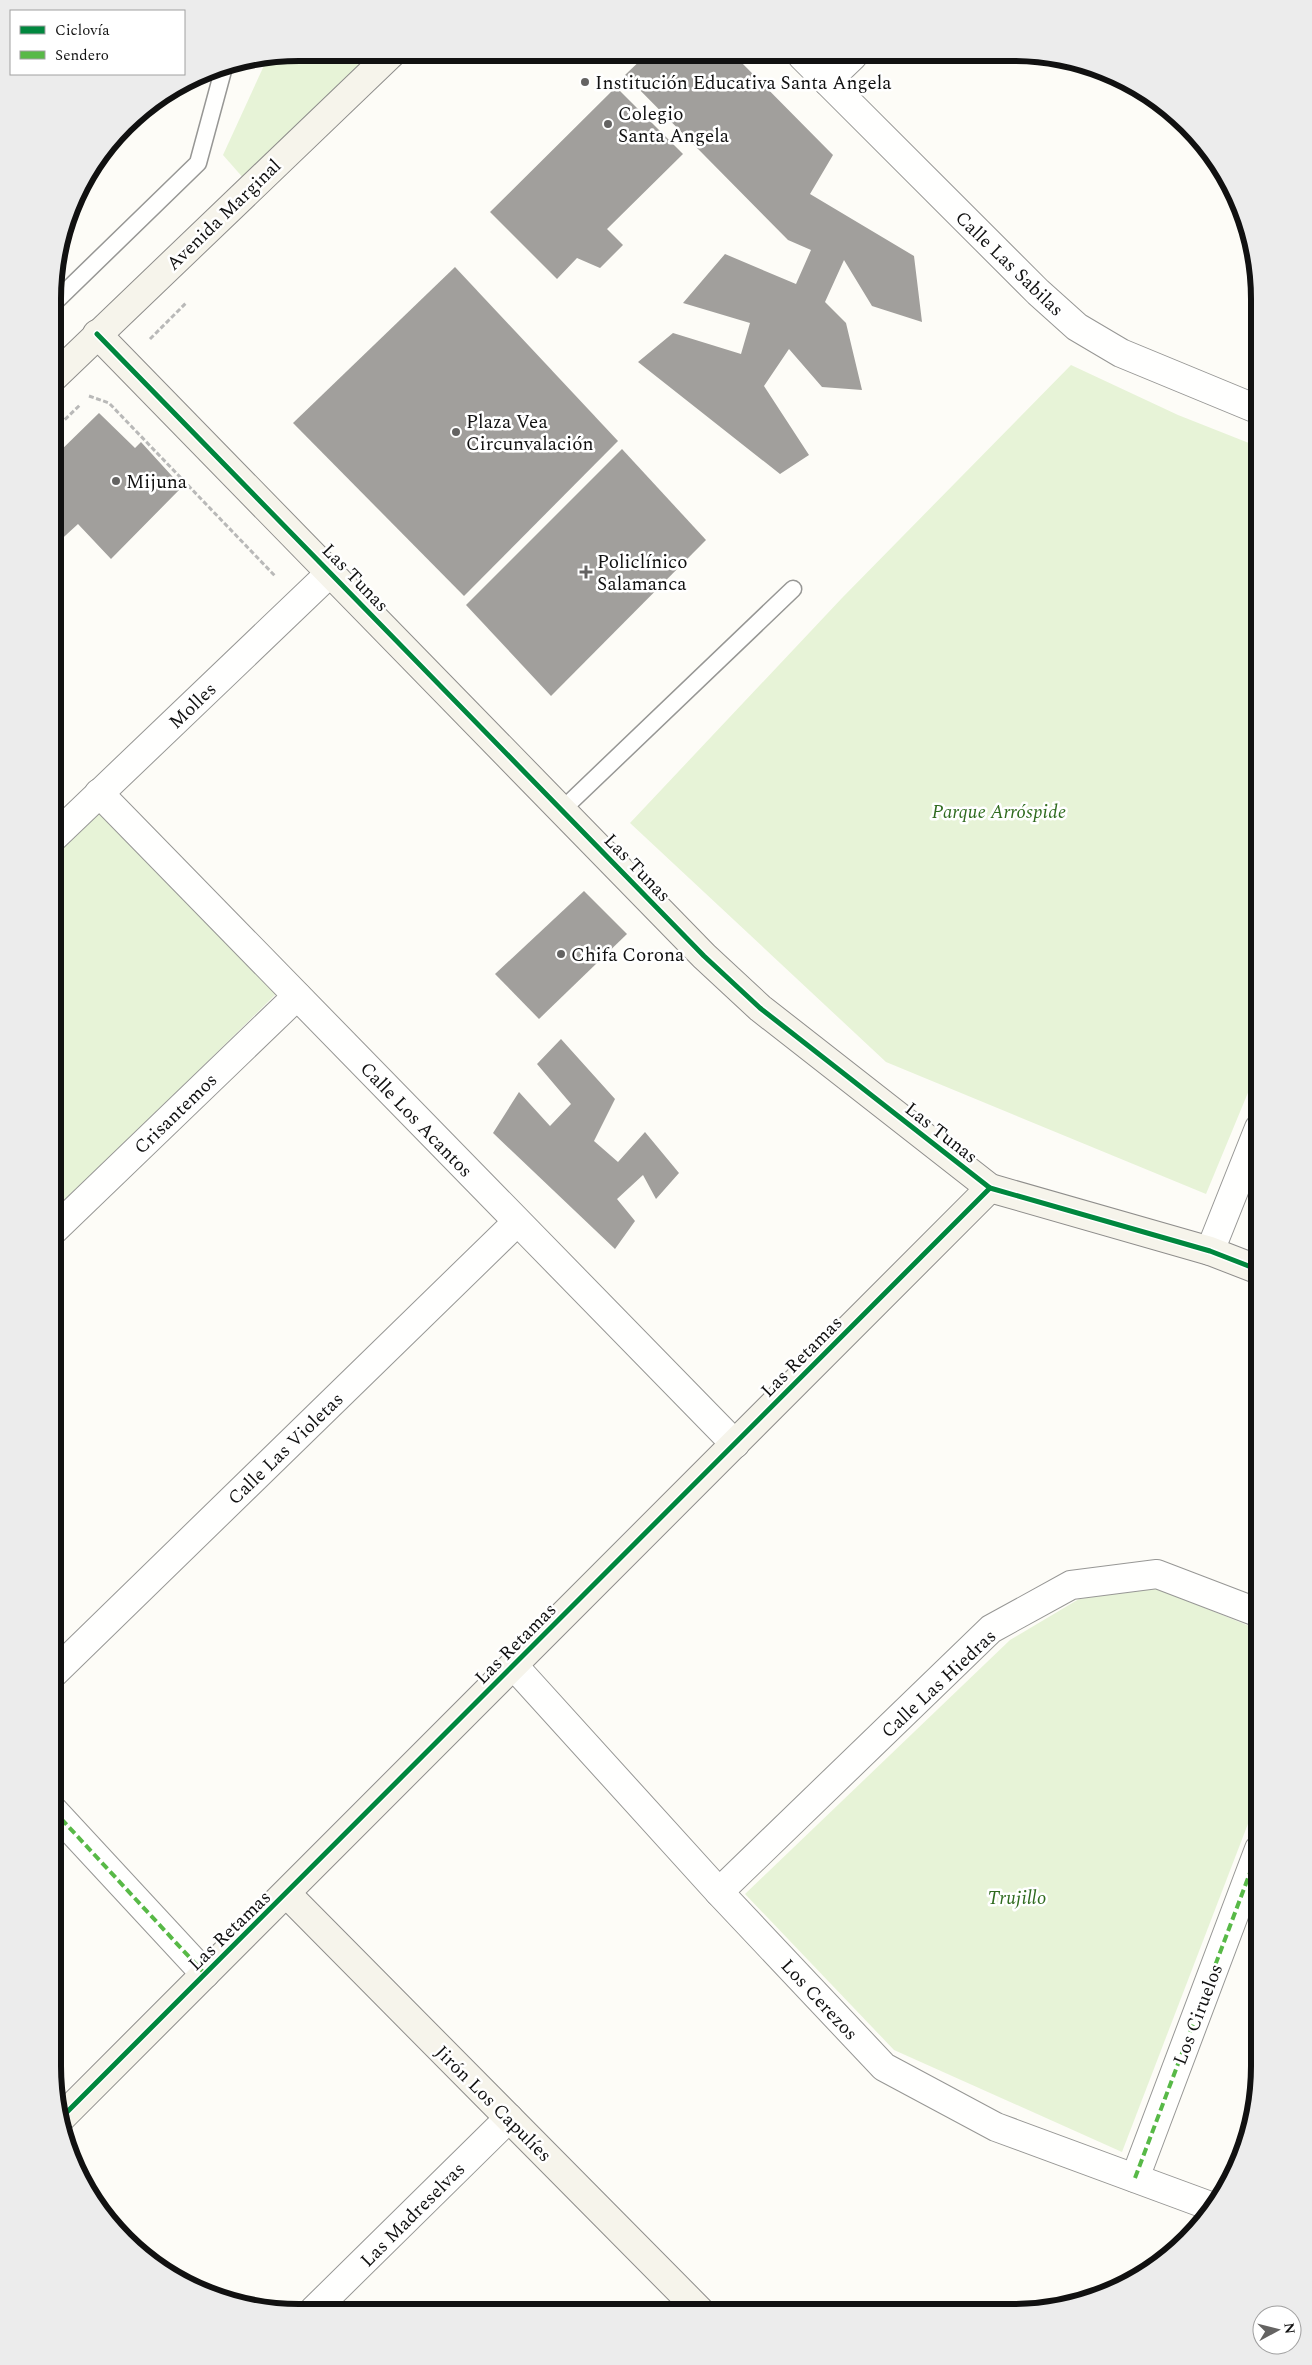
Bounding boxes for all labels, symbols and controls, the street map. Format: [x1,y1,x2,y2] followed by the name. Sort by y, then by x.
[10,10,185,75] legend
[55,19,110,42] text: Ciclovía
[55,44,109,67] text: Sendero
[595,69,892,98] place label: Institución Educativa Santa Angela
[579,76,591,88] marker: Institución Educativa Santa Angela
[618,100,730,151] place label: Colegio Santa Angela
[602,118,614,130] marker: Colegio Santa Angela
[160,152,288,278] street label: Avenida Marginal
[948,204,1070,324] street label: Calle Las Sabilas
[466,408,593,459] place label: Plaza Vea Circunvalación
[450,426,462,438] marker: Plaza Vea Circunvalación
[126,468,188,497] place label: Mijuna
[110,475,122,487] marker: Mijuna
[315,537,395,619] street label: Las Tunas
[597,548,687,599] place label: Policlínico Salamanca
[579,565,593,579] marker: Policlínico Salamanca
[162,676,224,736] street label: Molles
[932,798,1066,827] park label: Parque Arróspide
[597,827,677,909] street label: Las Tunas
[571,941,685,970] place label: Chifa Corona
[555,948,567,960] marker: Chifa Corona
[353,1055,479,1185] street label: Calle Los Acantos
[128,1067,224,1162] street label: Crisantemos
[898,1095,984,1171] street label: Las Tunas
[754,1309,850,1405] street label: Las Retamas
[221,1386,351,1512] street label: Calle Las Violetas
[468,1596,564,1692] street label: Las Retamas
[875,1623,1003,1745] street label: Calle Las Hiedras
[182,1884,278,1978] street label: Las Retamas
[988,1884,1046,1913] park label: Trujillo
[773,1953,864,2047] street label: Los Cerezos
[1166,1960,1231,2069] street label: Los Ciruelos
[428,2039,558,2169] street label: Jirón Los Capulíes
[354,2156,472,2274] street label: Las Madreselvas
[1252,2305,1302,2355] north arrow
[1278,2322,1301,2335] text: N

